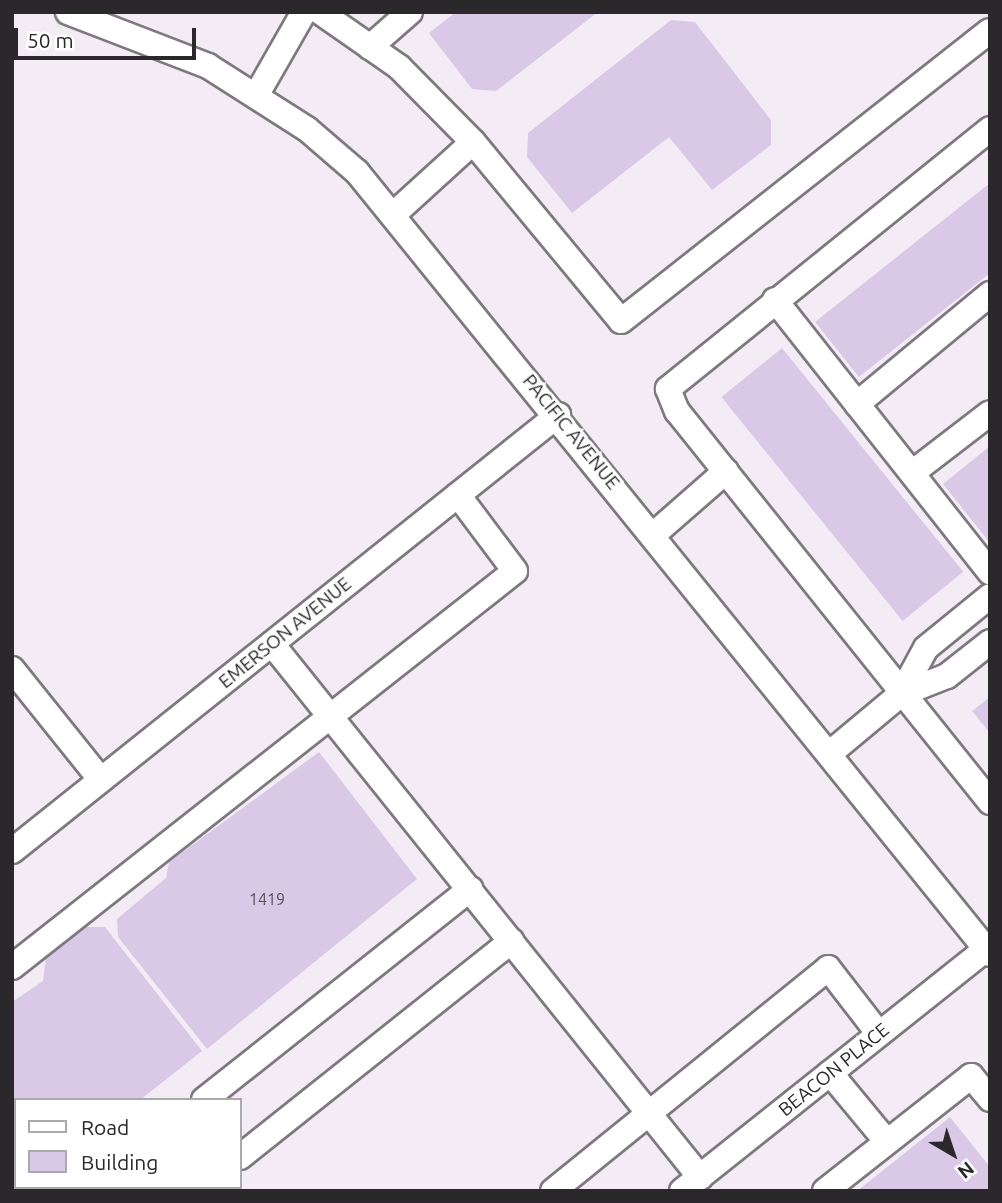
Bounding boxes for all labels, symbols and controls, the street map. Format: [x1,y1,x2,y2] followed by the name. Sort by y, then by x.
[18,14,200,58] scale bar
[27,28,74,52] text: 50 m
[518,370,624,494] street label: PACIFIC AVENUE
[214,573,356,693] street label: EMERSON AVENUE
[249,889,285,909] house number: 1419
[774,1019,894,1121] street label: BEACON PLACE
[14,1098,242,1189] legend
[81,1115,129,1139] text: Road
[918,1119,988,1189] north arrow
[81,1150,158,1174] text: Building
[954,1157,979,1183] text: N

